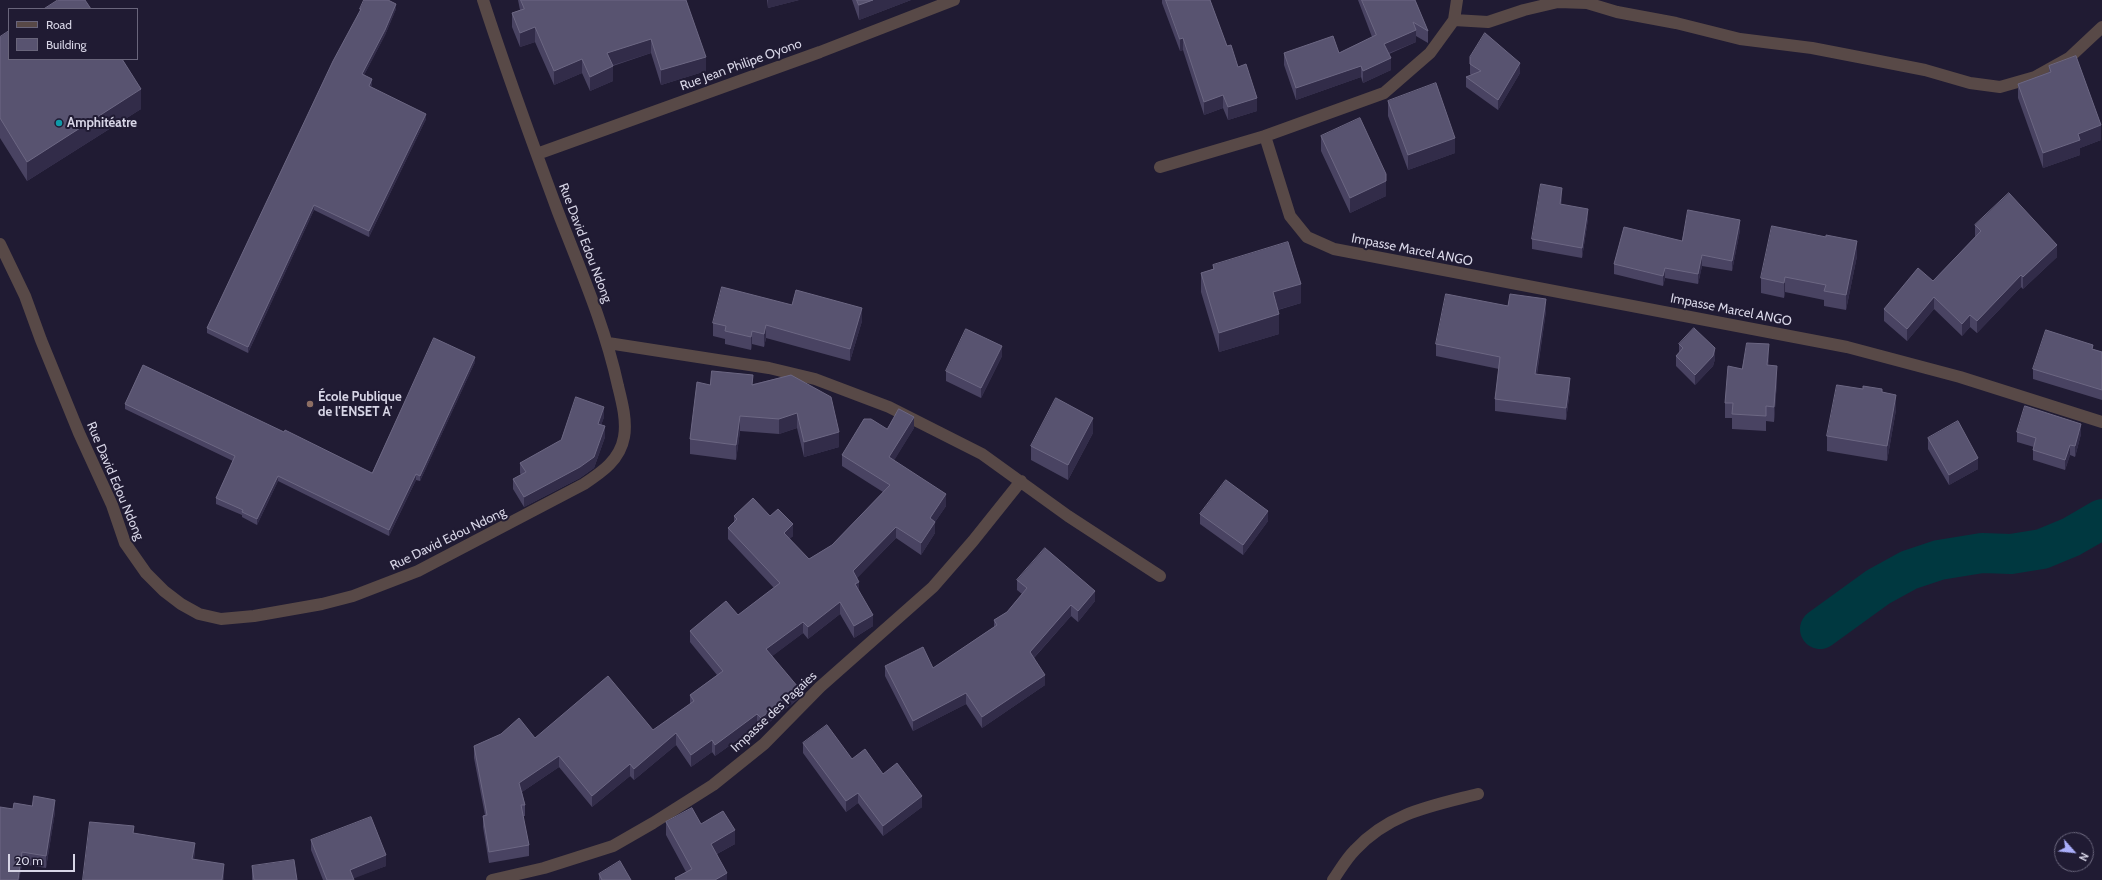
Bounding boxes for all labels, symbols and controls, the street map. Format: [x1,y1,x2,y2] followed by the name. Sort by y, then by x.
[8,8,138,60] legend
[46,17,72,32] text: Road
[678,36,804,94] street label: Rue Jean Philipe Oyono
[46,37,87,52] text: Building
[67,115,137,131] place label: Amphitéatre
[54,118,64,128] marker: Amphitéatre
[555,181,615,305] street label: Rue David Edou Ndong
[1350,231,1474,269] street label: Impasse Marcel ANGO
[1669,291,1793,329] street label: Impasse Marcel ANGO
[318,389,402,420] place label: École Publique de l'ENSET A'
[305,399,315,409] marker: École Publique de l'ENSET A'
[83,420,147,542] street label: Rue David Edou Ndong
[388,504,508,574] street label: Rue David Edou Ndong
[728,668,820,756] street label: Impasse des Pagaies
[2054,832,2094,872] north arrow
[10,846,77,872] scale bar
[2076,850,2092,864] text: N
[15,853,43,868] text: 20 m

